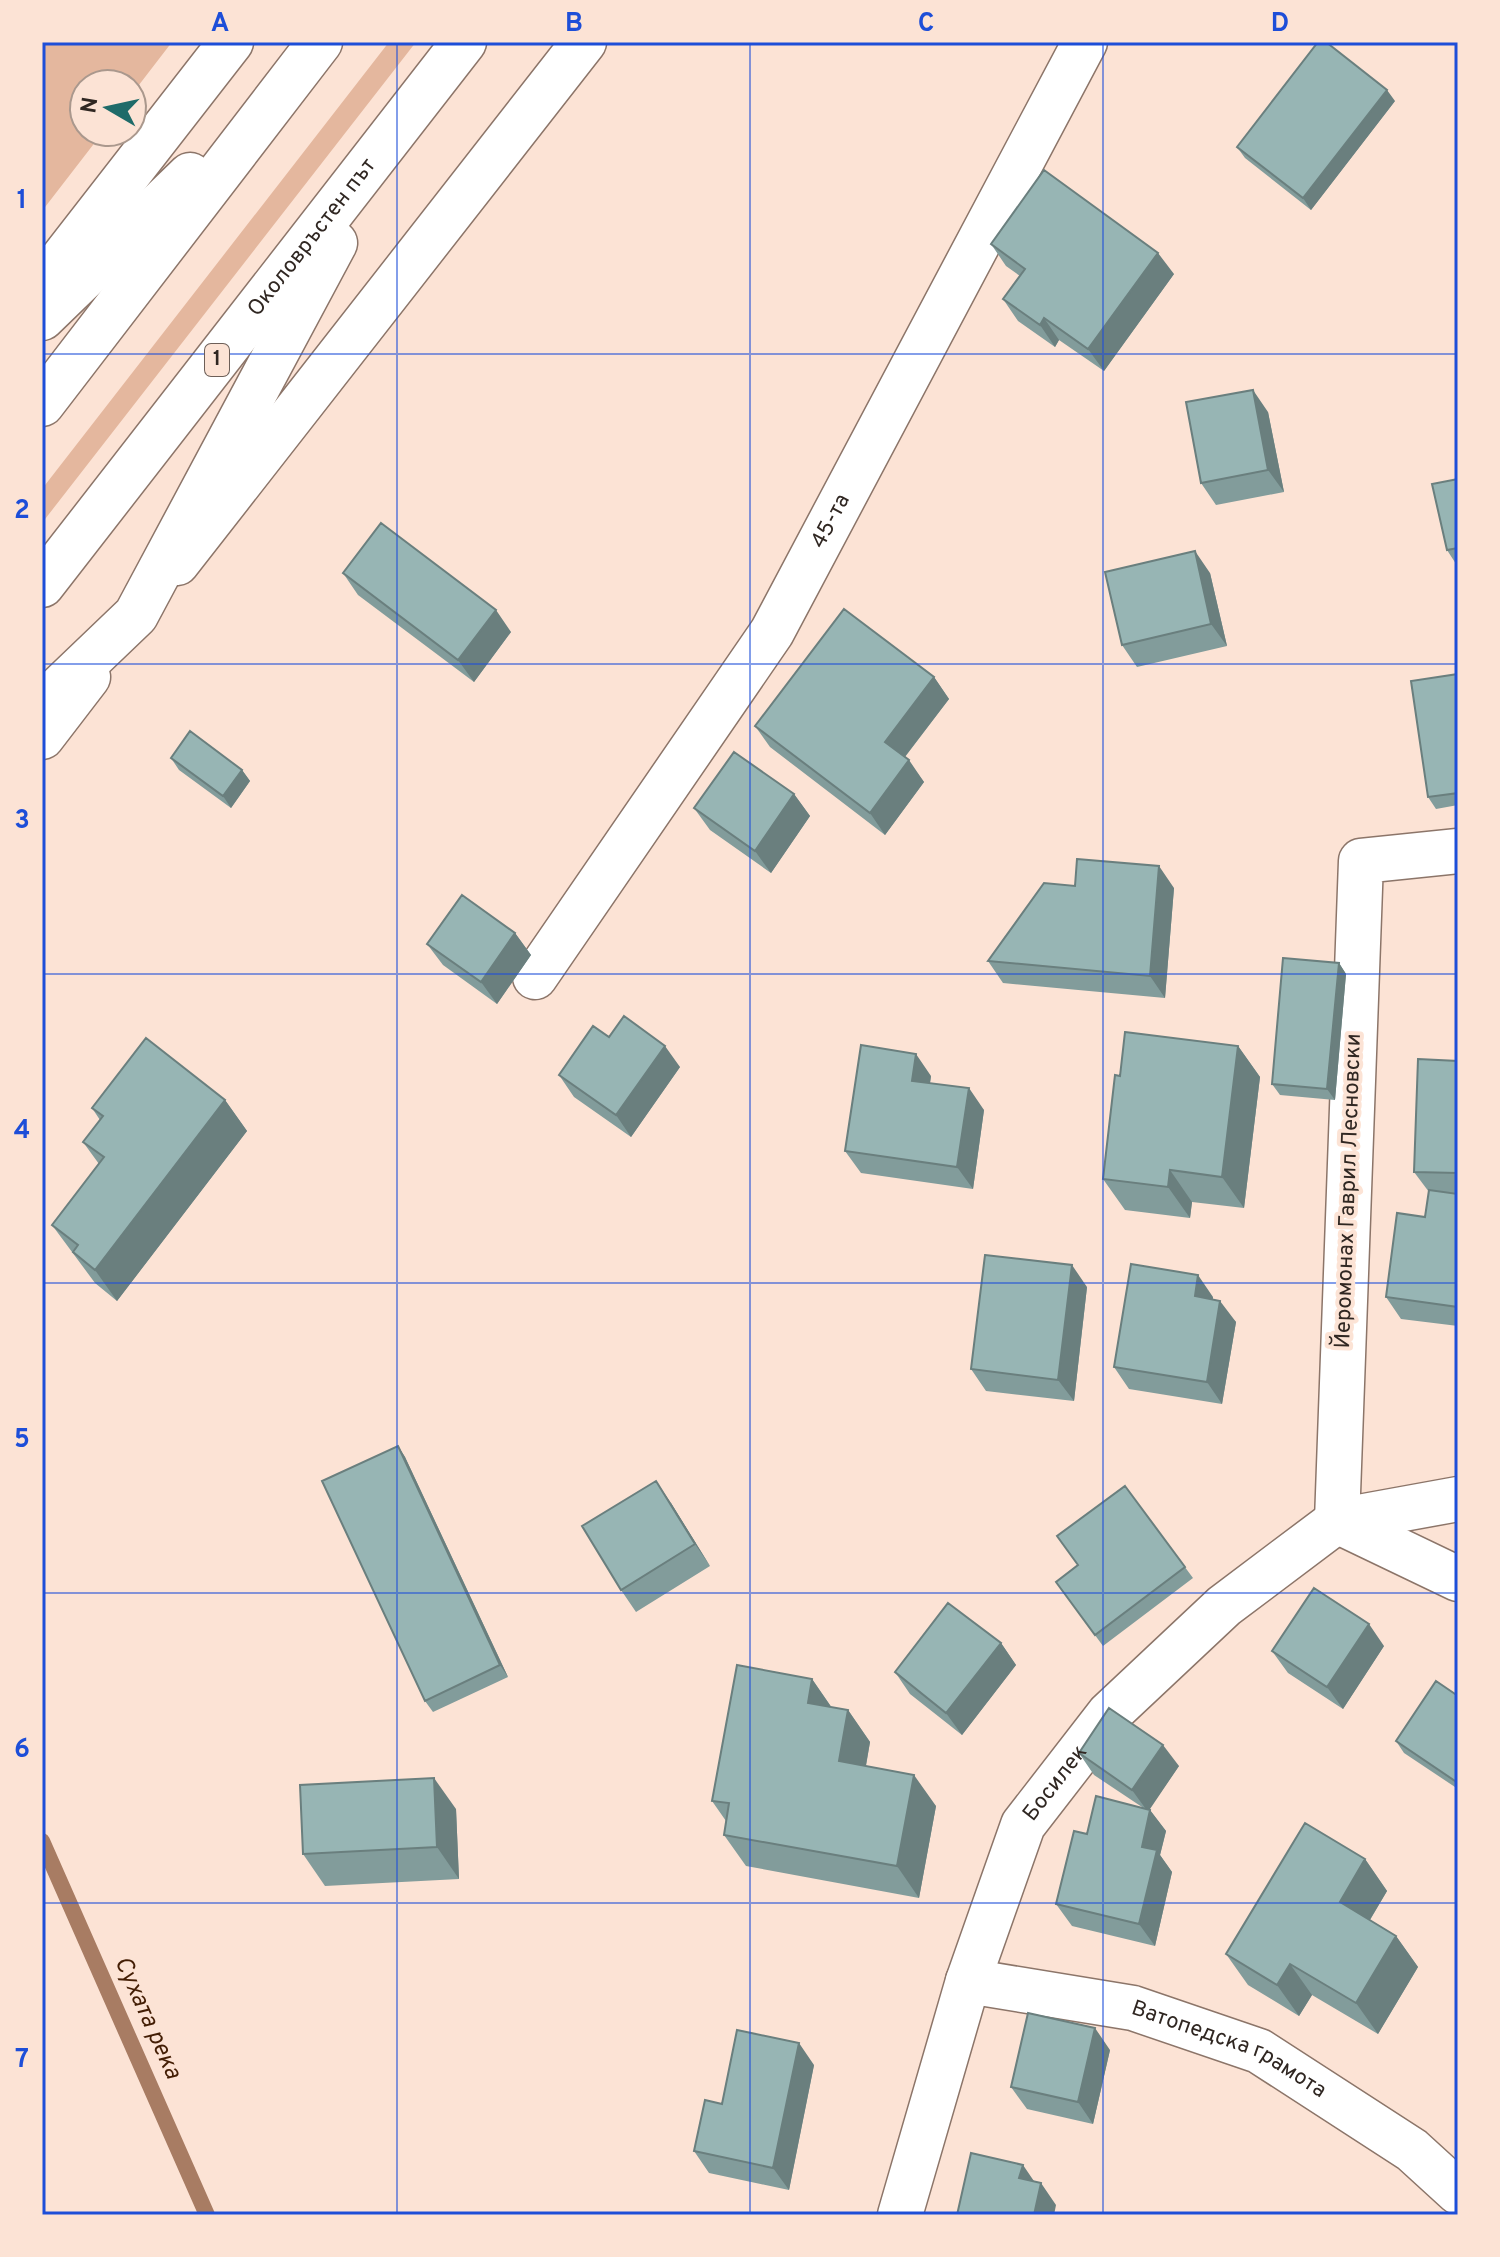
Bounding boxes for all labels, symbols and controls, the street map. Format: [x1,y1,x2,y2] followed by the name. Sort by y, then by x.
[211,8,229,41] text: A
[565,8,583,41] text: B
[918,8,934,41] text: C
[1271,8,1289,41] text: D
[68,68,148,148] north arrow
[76,95,105,115] text: N
[242,153,382,322] street label: Околовръстен път
[17,185,27,218] text: 1
[205,344,229,376] road number: 1
[805,489,856,553] street label: 45-та
[14,495,30,528] text: 2
[14,805,30,838] text: 3
[1327,1033,1368,1349] street label: Йеромонах Гаврил Лесновски
[14,1115,30,1148] text: 4
[14,1424,30,1457] text: 5
[14,1734,30,1767] text: 6
[1017,1740,1093,1827] street label: Босилек
[107,1952,188,2085] water label: Сухата река
[1128,1995,1331,2104] street label: Ватопедска грамота
[15,2044,29,2077] text: 7

